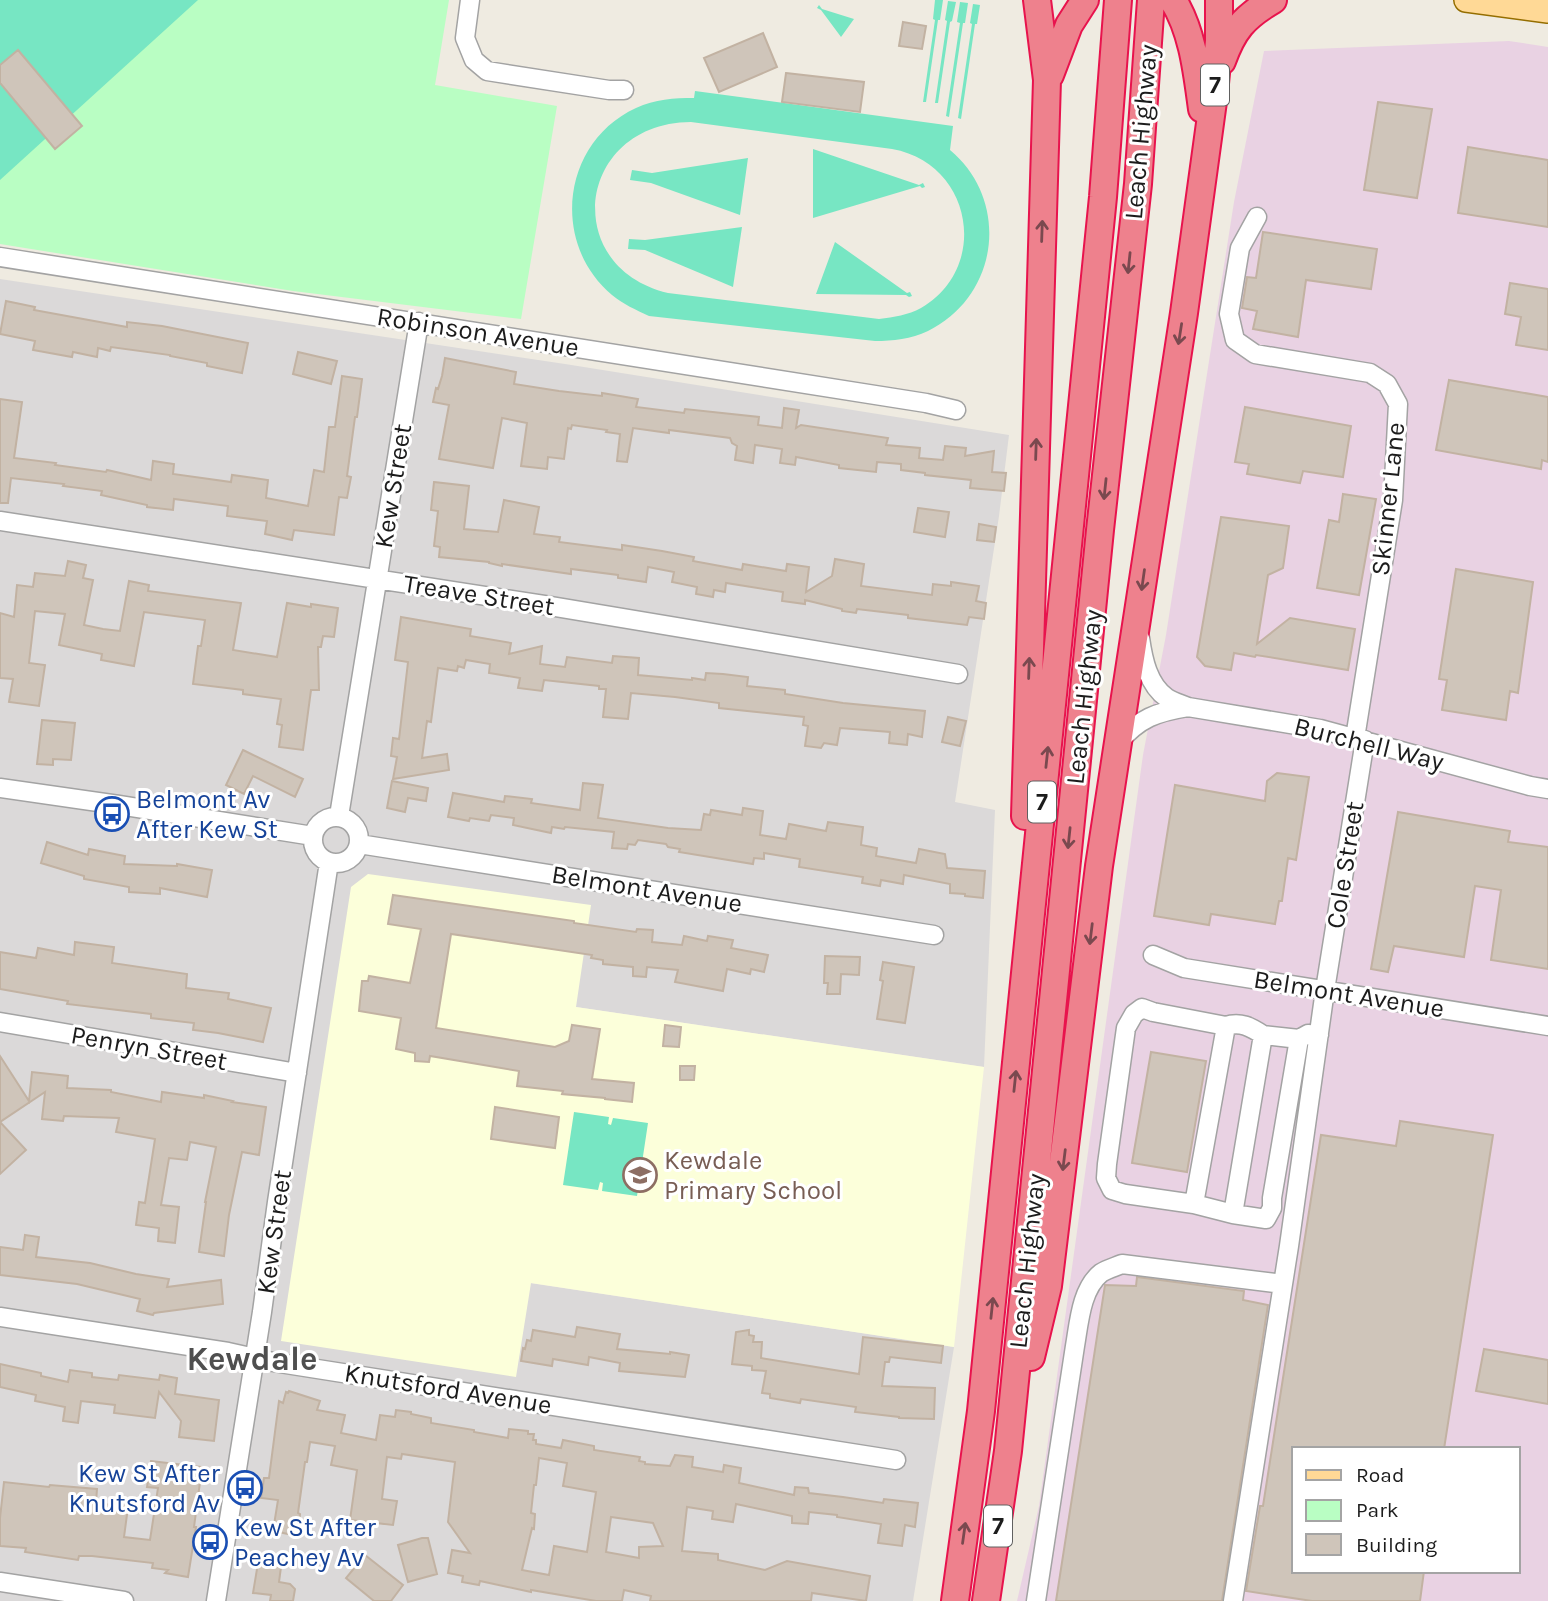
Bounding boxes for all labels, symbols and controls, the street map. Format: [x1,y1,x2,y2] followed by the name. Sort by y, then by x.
[1118,43,1164,221] street label: Leach Highway
[1201,64,1229,106] road number: 7
[1036,220,1049,243] one-way arrow
[1122,251,1135,274] one-way arrow
[375,301,581,363] street label: Robinson Avenue
[1174,322,1187,345] one-way arrow
[368,421,418,550] street label: Kew Street
[1365,421,1411,577] street label: Skinner Lane
[1029,438,1043,461] one-way arrow
[1098,478,1111,500] one-way arrow
[401,568,557,622] street label: Treave Street
[1136,568,1149,591] one-way arrow
[1059,608,1109,786] street label: Leach Highway
[1022,656,1036,679] one-way arrow
[1291,710,1447,778] street label: Burchell Way
[1040,747,1053,769] one-way arrow
[1028,782,1056,822] road number: 7
[136,784,278,845] place label: Belmont Av After Kew St
[93,795,131,833] bus stop icon: Belmont Av After Kew St
[1320,799,1370,931] street label: Cole Street
[1063,826,1076,848] one-way arrow
[549,859,745,919] street label: Belmont Avenue
[1084,922,1097,945] one-way arrow
[1251,964,1447,1024] street label: Belmont Avenue
[68,1019,230,1077] street label: Penryn Street
[1008,1070,1021,1093] one-way arrow
[664,1145,842,1206] place label: Kewdale Primary School
[1057,1148,1070,1171] one-way arrow
[621,1156,659,1194] school or university icon: Kewdale Primary School
[250,1167,298,1296] street label: Kew Street
[1002,1172,1052,1350] street label: Leach Highway
[986,1297,999,1319] one-way arrow
[186,1340,318,1378] district label: Kewdale
[342,1357,554,1421] street label: Knutsford Avenue
[1292,1447,1520,1573] legend
[69,1458,221,1519] place label: Kew St After Knutsford Av
[1356,1463,1404,1487] text: Road
[226,1469,264,1507] bus stop icon: Kew St After Knutsford Av
[1356,1498,1399,1522] text: Park
[984,1506,1012,1546] road number: 7
[234,1512,376,1573] place label: Kew St After Peachey Av
[191,1523,229,1561] bus stop icon: Kew St After Peachey Av
[958,1523,971,1545] one-way arrow
[1356,1533,1437,1557] text: Building

